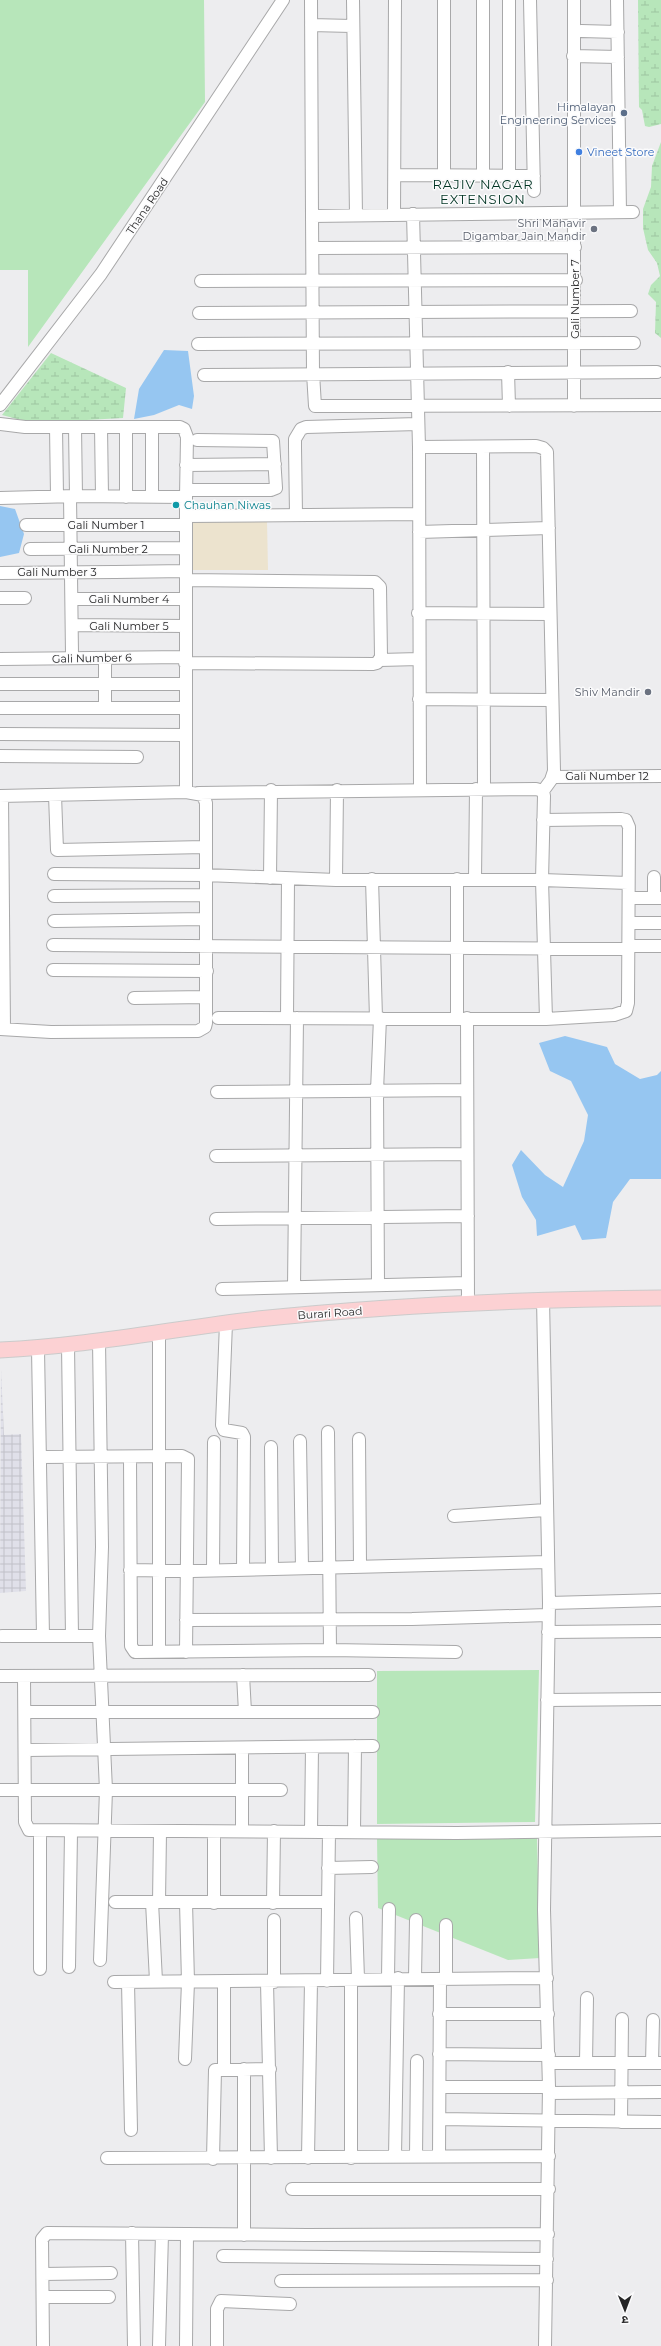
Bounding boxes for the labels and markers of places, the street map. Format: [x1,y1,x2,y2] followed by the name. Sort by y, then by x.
[500,100,617,127] place label: Himalayan Engineering Services
[619,108,629,118] marker: Himalayan Engineering Services
[587,145,655,159] place label: Vineet Store
[574,147,584,157] marker: Vineet Store
[463,216,586,243] place label: Shri Mahavir Digambar Jain Mandir
[589,224,599,234] marker: Shri Mahavir Digambar Jain Mandir
[184,498,271,512] place label: Chauhan Niwas
[171,500,181,510] marker: Chauhan Niwas
[575,685,640,699] place label: Shiv Mandir
[643,687,653,697] marker: Shiv Mandir

